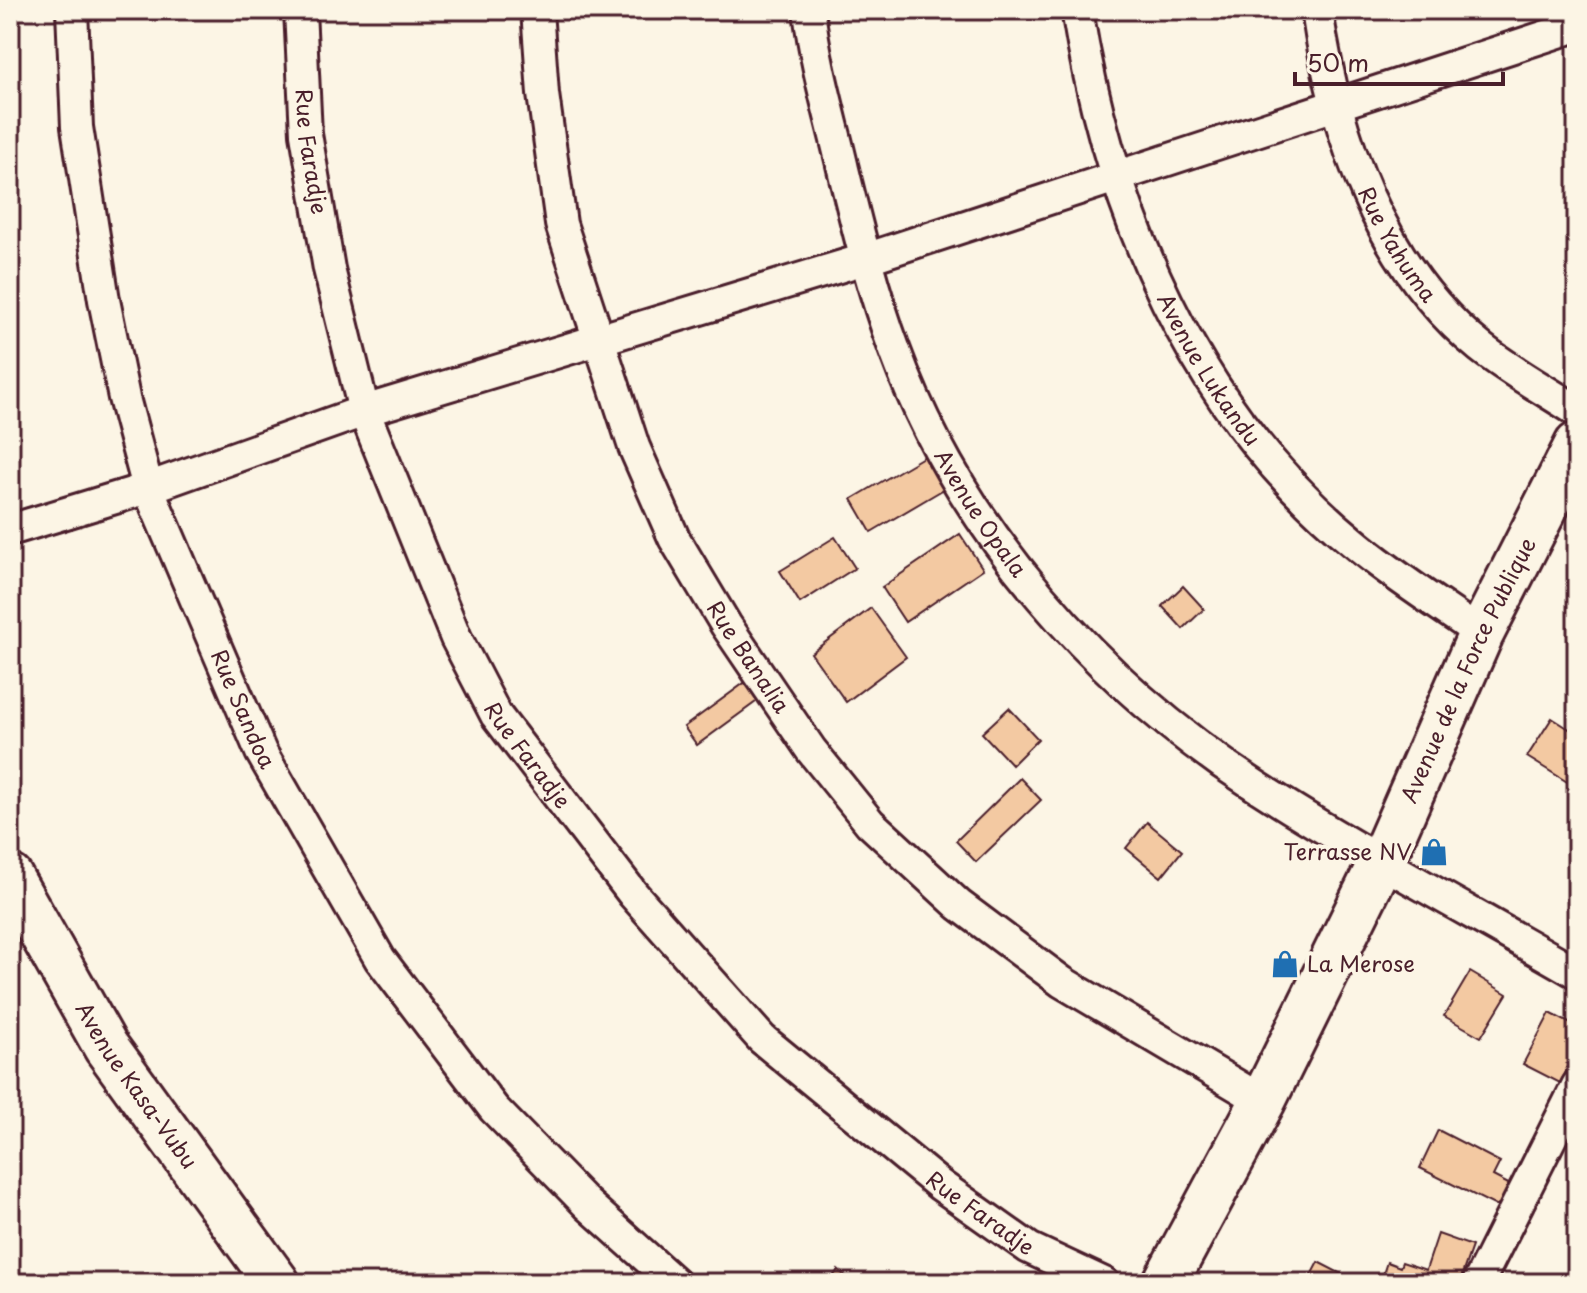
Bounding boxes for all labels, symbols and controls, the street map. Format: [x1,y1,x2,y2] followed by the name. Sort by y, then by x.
[1295,36,1503,86] scale bar
[1307,44,1369,80] text: 50 m
[289,88,337,216] street label: Rue Faradje
[1351,181,1446,309] street label: Rue Yahuma
[1150,287,1270,452] street label: Avenue Lukandu
[927,443,1036,583] street label: Avenue Opala
[1391,531,1543,808] street label: Avenue de la Force Publique
[700,594,799,720] street label: Rue Banalia
[204,644,285,774] street label: Rue Sandoa
[477,696,580,815] street label: Rue Faradje
[1284,834,1412,867] place label: Terrasse NV
[1419,837,1449,867] shop icon: Terrasse NV
[1307,946,1415,979] place label: La Merose
[1270,949,1300,979] shop icon: La Merose
[69,995,207,1175] street label: Avenue Kasa-Vubu
[920,1162,1042,1262] street label: Rue Faradje

